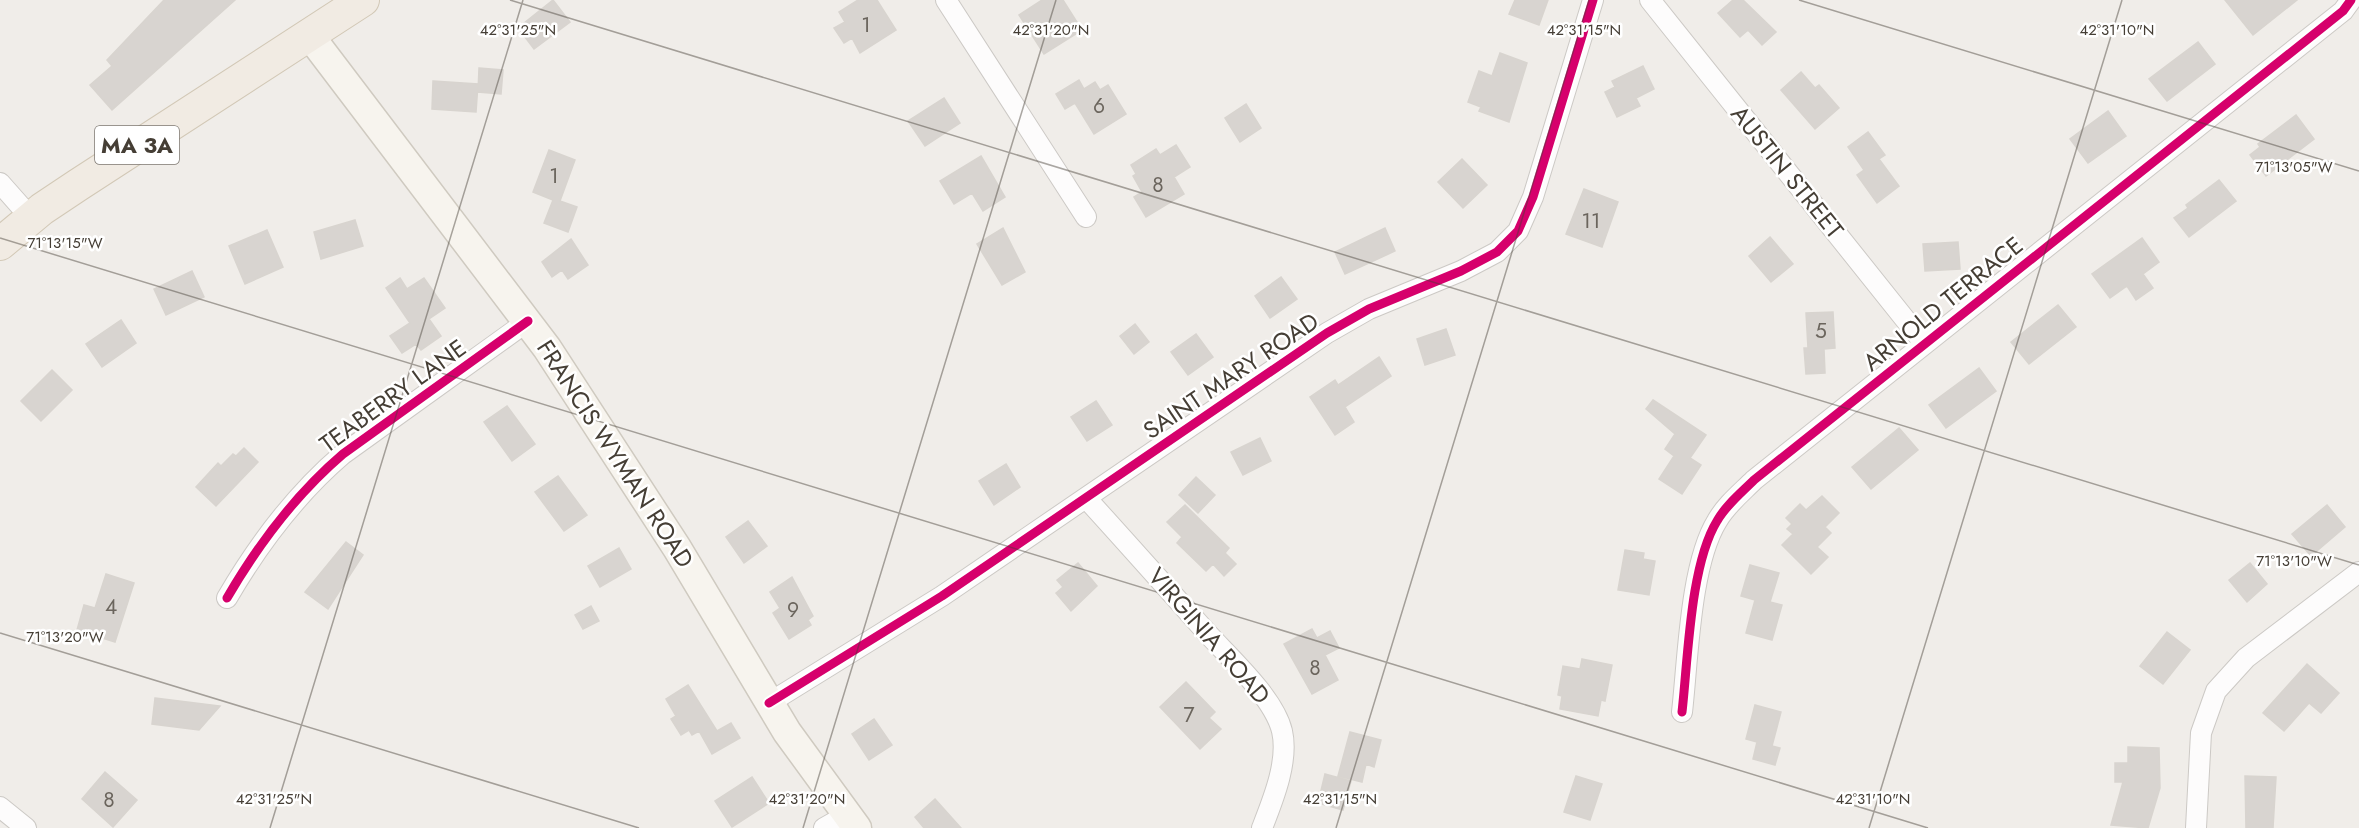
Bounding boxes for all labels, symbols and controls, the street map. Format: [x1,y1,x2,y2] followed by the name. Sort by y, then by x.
[861,10,871,40] house number: 1
[480,19,556,41] text: 42°31'25"N
[1013,19,1089,41] text: 42°31'20"N
[1547,19,1621,41] text: 42°31'15"N
[2079,19,2155,41] text: 42°31'10"N
[1093,91,1105,121] house number: 6
[1723,98,1852,246] street label: AUSTIN STREET
[95,126,179,164] road number: MA 3A
[2255,156,2333,178] text: 71°13'05"W
[549,161,559,191] house number: 1
[1152,170,1164,200] house number: 8
[1582,206,1600,236] house number: 11
[1855,228,2030,379] street label: ARNOLD TERRACE
[27,232,103,254] text: 71°13'15"W
[1136,304,1326,447] street label: SAINT MARY ROAD
[1815,316,1827,346] house number: 5
[312,330,473,461] street label: TEABERRY LANE
[528,333,702,575] street label: FRANCIS WYMAN ROAD
[2256,550,2332,572] text: 71°13'10"W
[1140,560,1279,712] street label: VIRGINIA ROAD
[105,592,117,622] house number: 4
[787,595,799,625] house number: 9
[26,626,104,648] text: 71°13'20"W
[1309,653,1321,683] house number: 8
[1183,700,1195,730] house number: 7
[103,785,115,815] house number: 8
[236,788,312,810] text: 42°31'25"N
[769,788,845,810] text: 42°31'20"N
[1303,788,1377,810] text: 42°31'15"N
[1835,788,1911,810] text: 42°31'10"N

